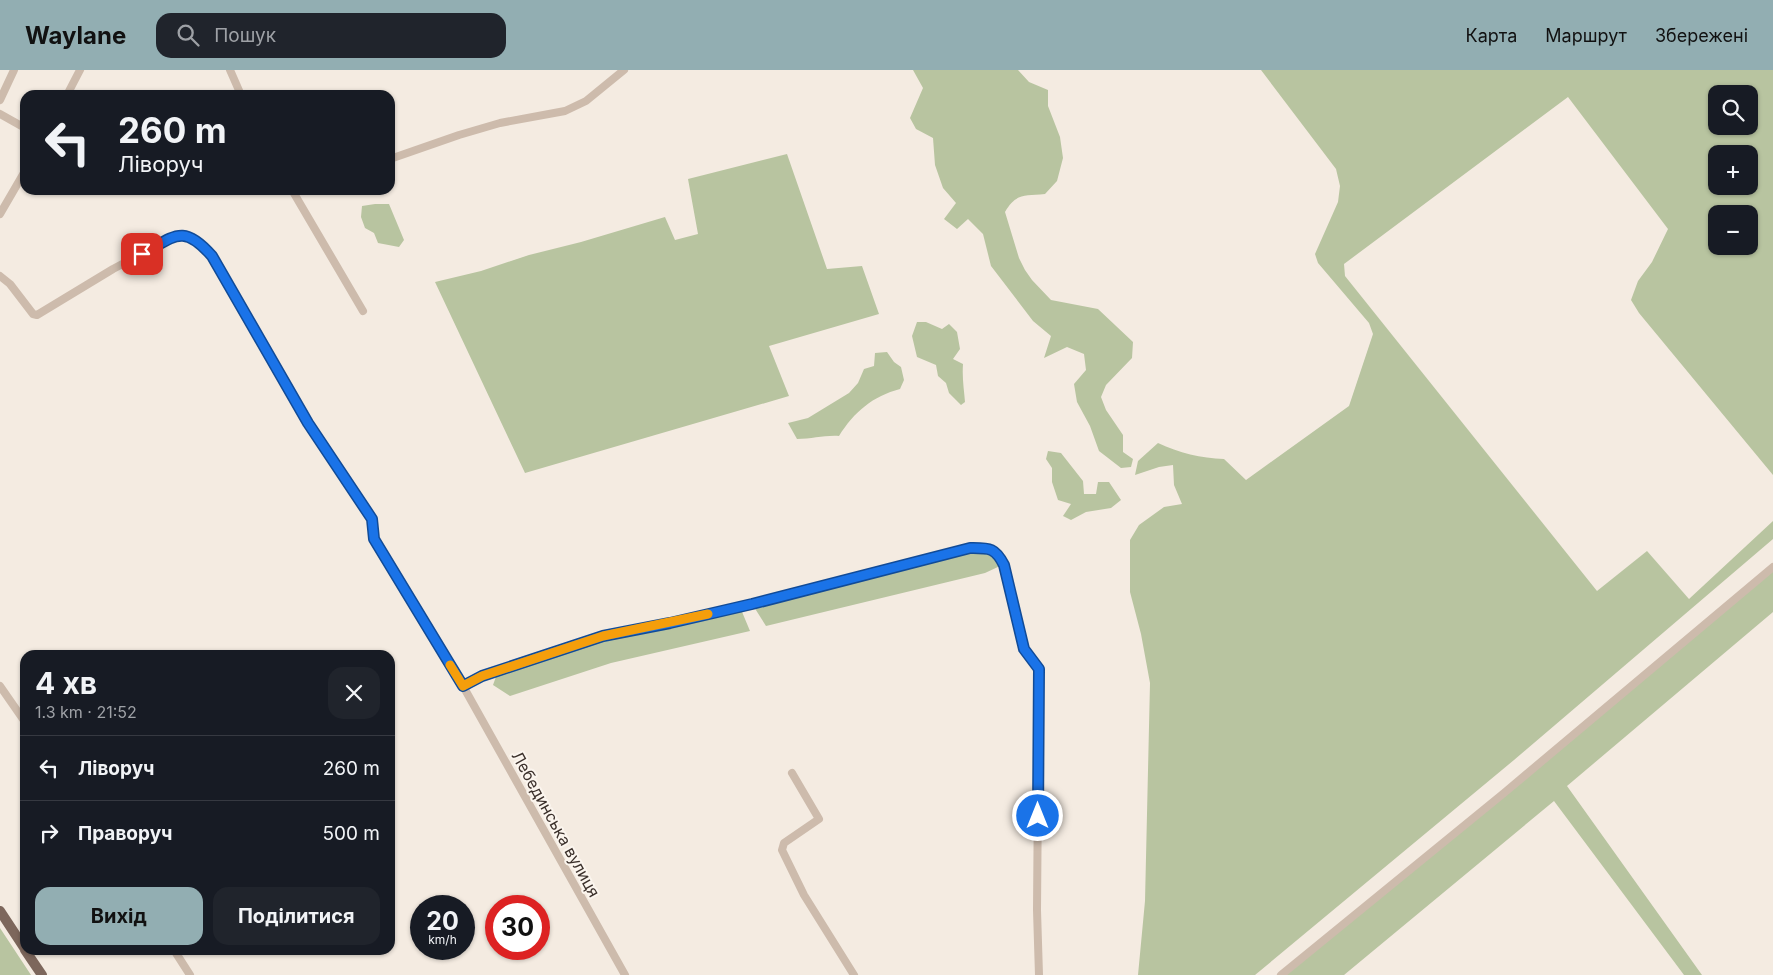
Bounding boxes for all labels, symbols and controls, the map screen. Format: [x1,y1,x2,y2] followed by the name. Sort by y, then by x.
[156,13,506,58] search box
[25,21,126,50] text: Waylane
[174,21,202,49] icon: search
[214,24,276,47] text: Пошук
[1466,25,1517,46] text: Карта
[1545,25,1627,46] text: Маршрут
[1655,25,1748,46] text: Збережені
[1708,85,1758,255] map controls
[1708,85,1758,135] button: search
[118,109,227,151] text: 260 m
[35,110,100,175] icon: left
[1708,145,1758,195] button: +
[118,151,203,177] text: Ліворуч
[1708,205,1758,255] button: −
[121,233,163,275] pin
[128,240,156,268] icon: arrive
[35,665,97,701] text: 4 хв
[328,667,380,719] button: close
[35,702,137,722] text: 1.3 km · 21:52
[508,748,604,900] street label: Лебединська вулиця
[35,754,63,782] icon: left
[78,757,154,780] text: Ліворуч
[323,757,380,780] text: 260 m
[1011,789,1063,841] position arrow
[35,819,63,847] icon: right
[78,822,172,845] text: Праворуч
[322,822,380,845] text: 500 m
[35,887,203,945] button: Вихід
[213,887,380,945] button: Поділитися
[485,895,550,960] speed limit sign: 30
[426,906,459,936] text: 20
[428,932,457,947] text: km/h

